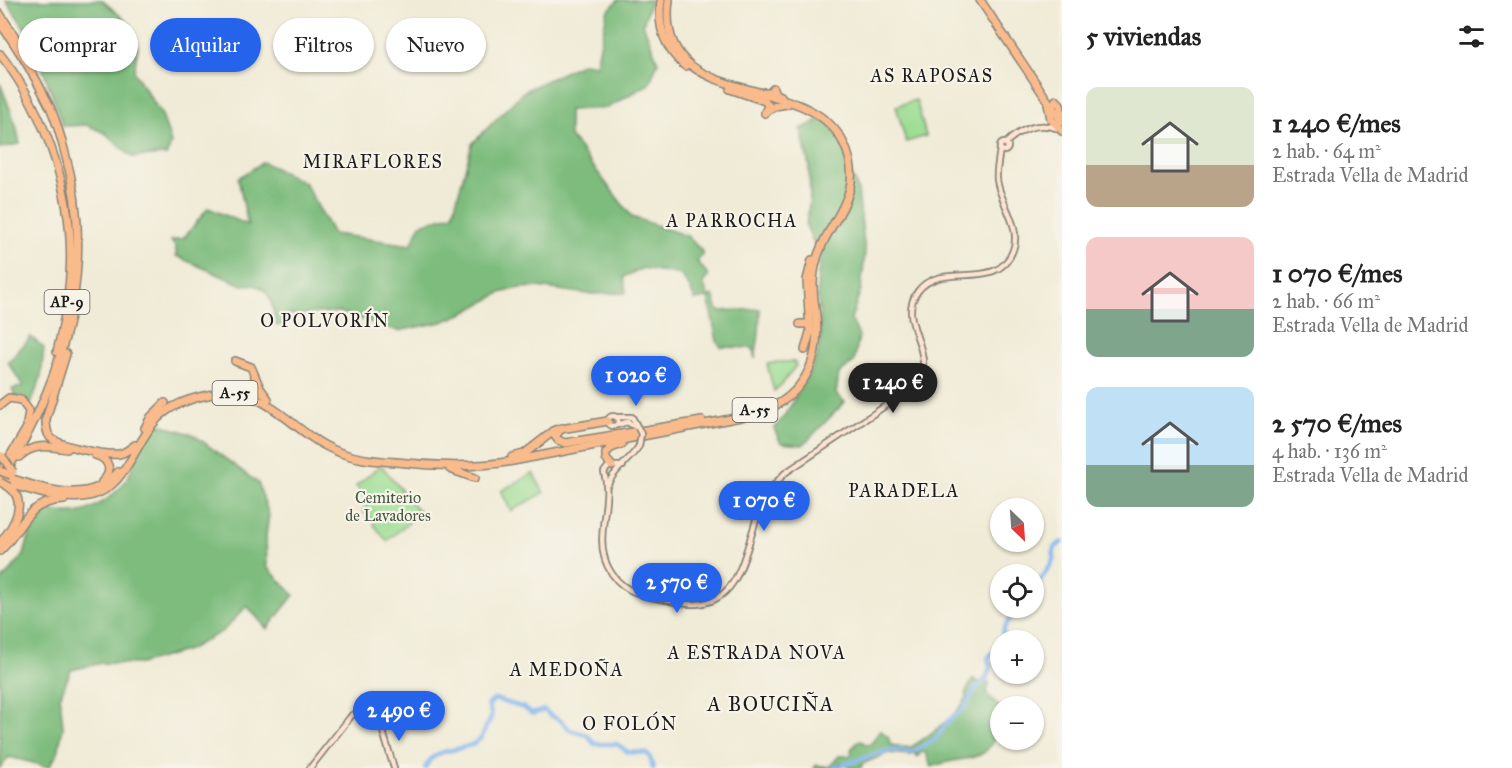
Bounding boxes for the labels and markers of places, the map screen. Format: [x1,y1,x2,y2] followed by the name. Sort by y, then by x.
[581,356,691,407] pin: 1 020 €
[838,363,948,414] pin: 1 240 €
[709,481,819,532] pin: 1 070 €
[622,563,732,614] pin: 2 570 €
[344,691,454,742] pin: 2 490 €

